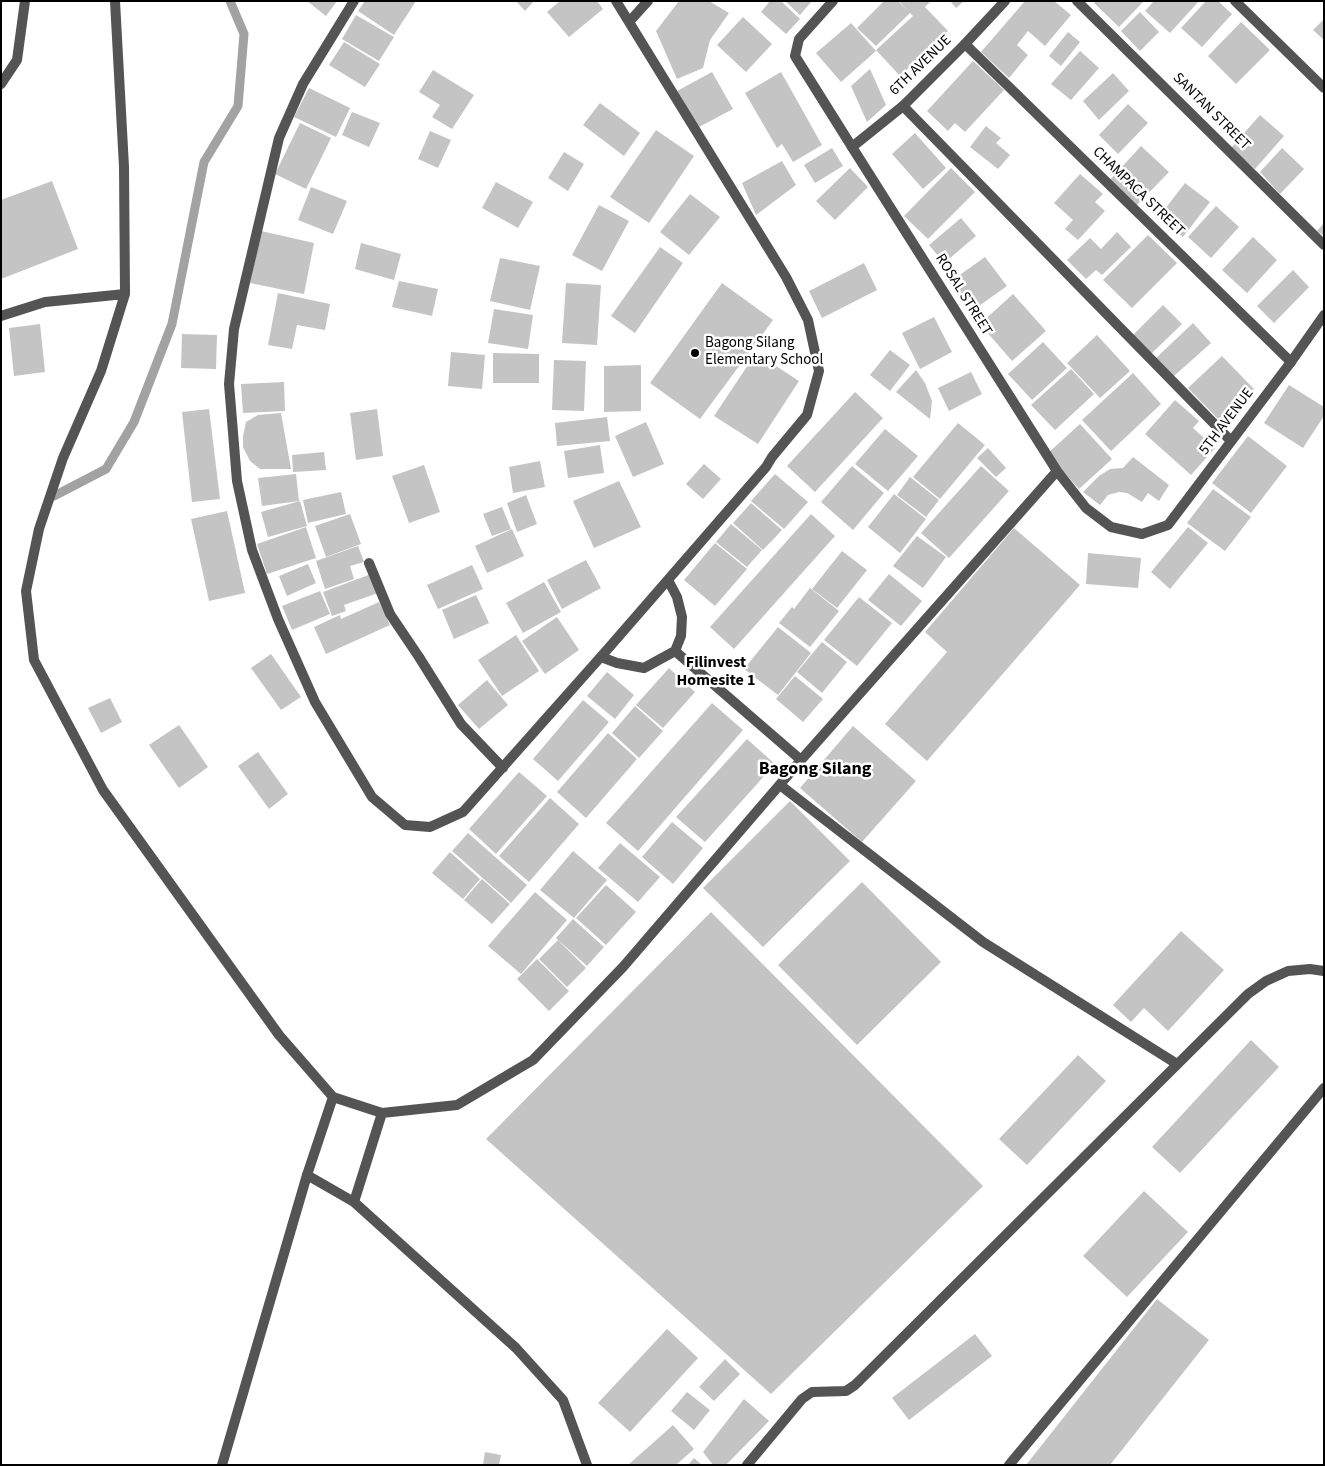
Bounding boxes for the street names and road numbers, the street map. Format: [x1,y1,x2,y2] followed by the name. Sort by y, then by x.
[886,32,956,100] street label: 6TH AVENUE
[1168,69,1254,155] street label: SANTAN STREET
[1088,143,1188,241] street label: CHAMPACA STREET
[931,251,995,339] street label: ROSAL STREET
[1196,385,1258,459] street label: 5TH AVENUE

